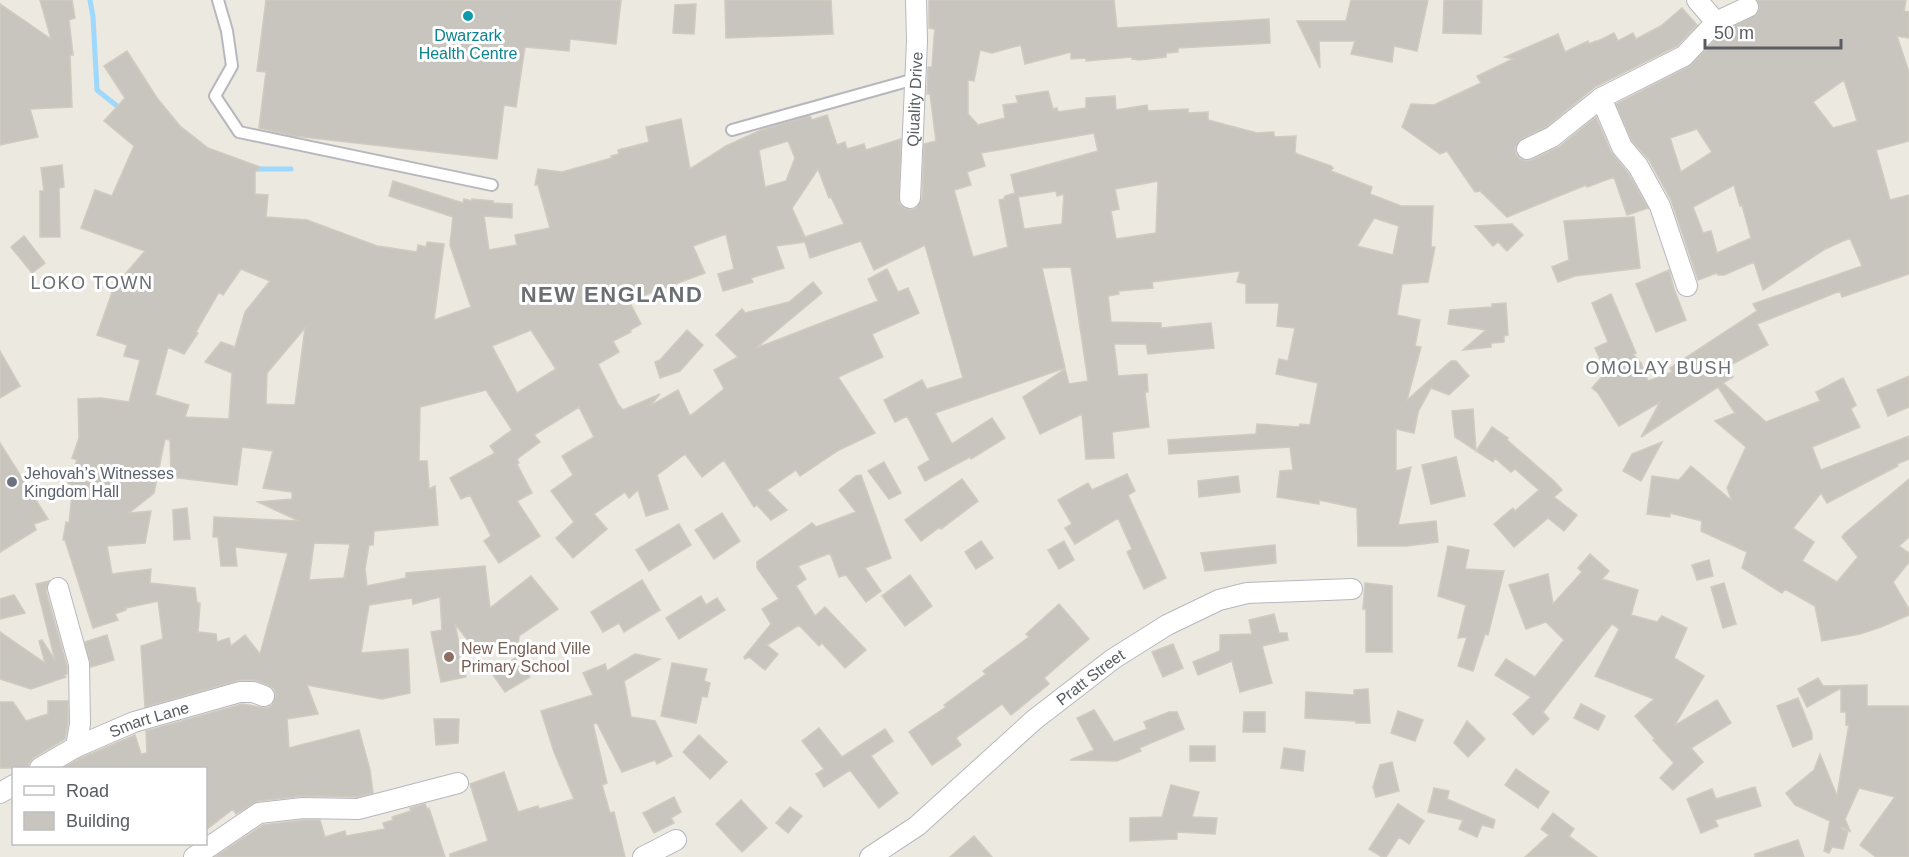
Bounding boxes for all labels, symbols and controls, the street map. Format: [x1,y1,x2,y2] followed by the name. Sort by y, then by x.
[461,9,475,23] marker: Dwarzark Health Centre
[1705,12,1842,50] scale bar
[1714,23,1754,43] text: 50 m
[419,27,517,62] place label: Dwarzark Health Centre
[904,51,926,147] street label: Qiuality Drive
[31,273,153,293] district label: LOKO TOWN
[521,282,703,307] district label: NEW ENGLAND
[1586,358,1732,378] district label: OMOLAY BUSH
[24,465,174,500] place label: Jehovah’s Witnesses Kingdom Hall
[5,475,19,489] marker: Jehovah’s Witnesses Kingdom Hall
[461,640,591,675] place label: New England Ville Primary School
[1053,646,1128,709] street label: Pratt Street
[442,650,456,664] marker: New England Ville Primary School
[107,699,191,741] street label: Smart Lane
[12,767,207,845] legend
[66,781,109,801] text: Road
[66,811,130,831] text: Building

